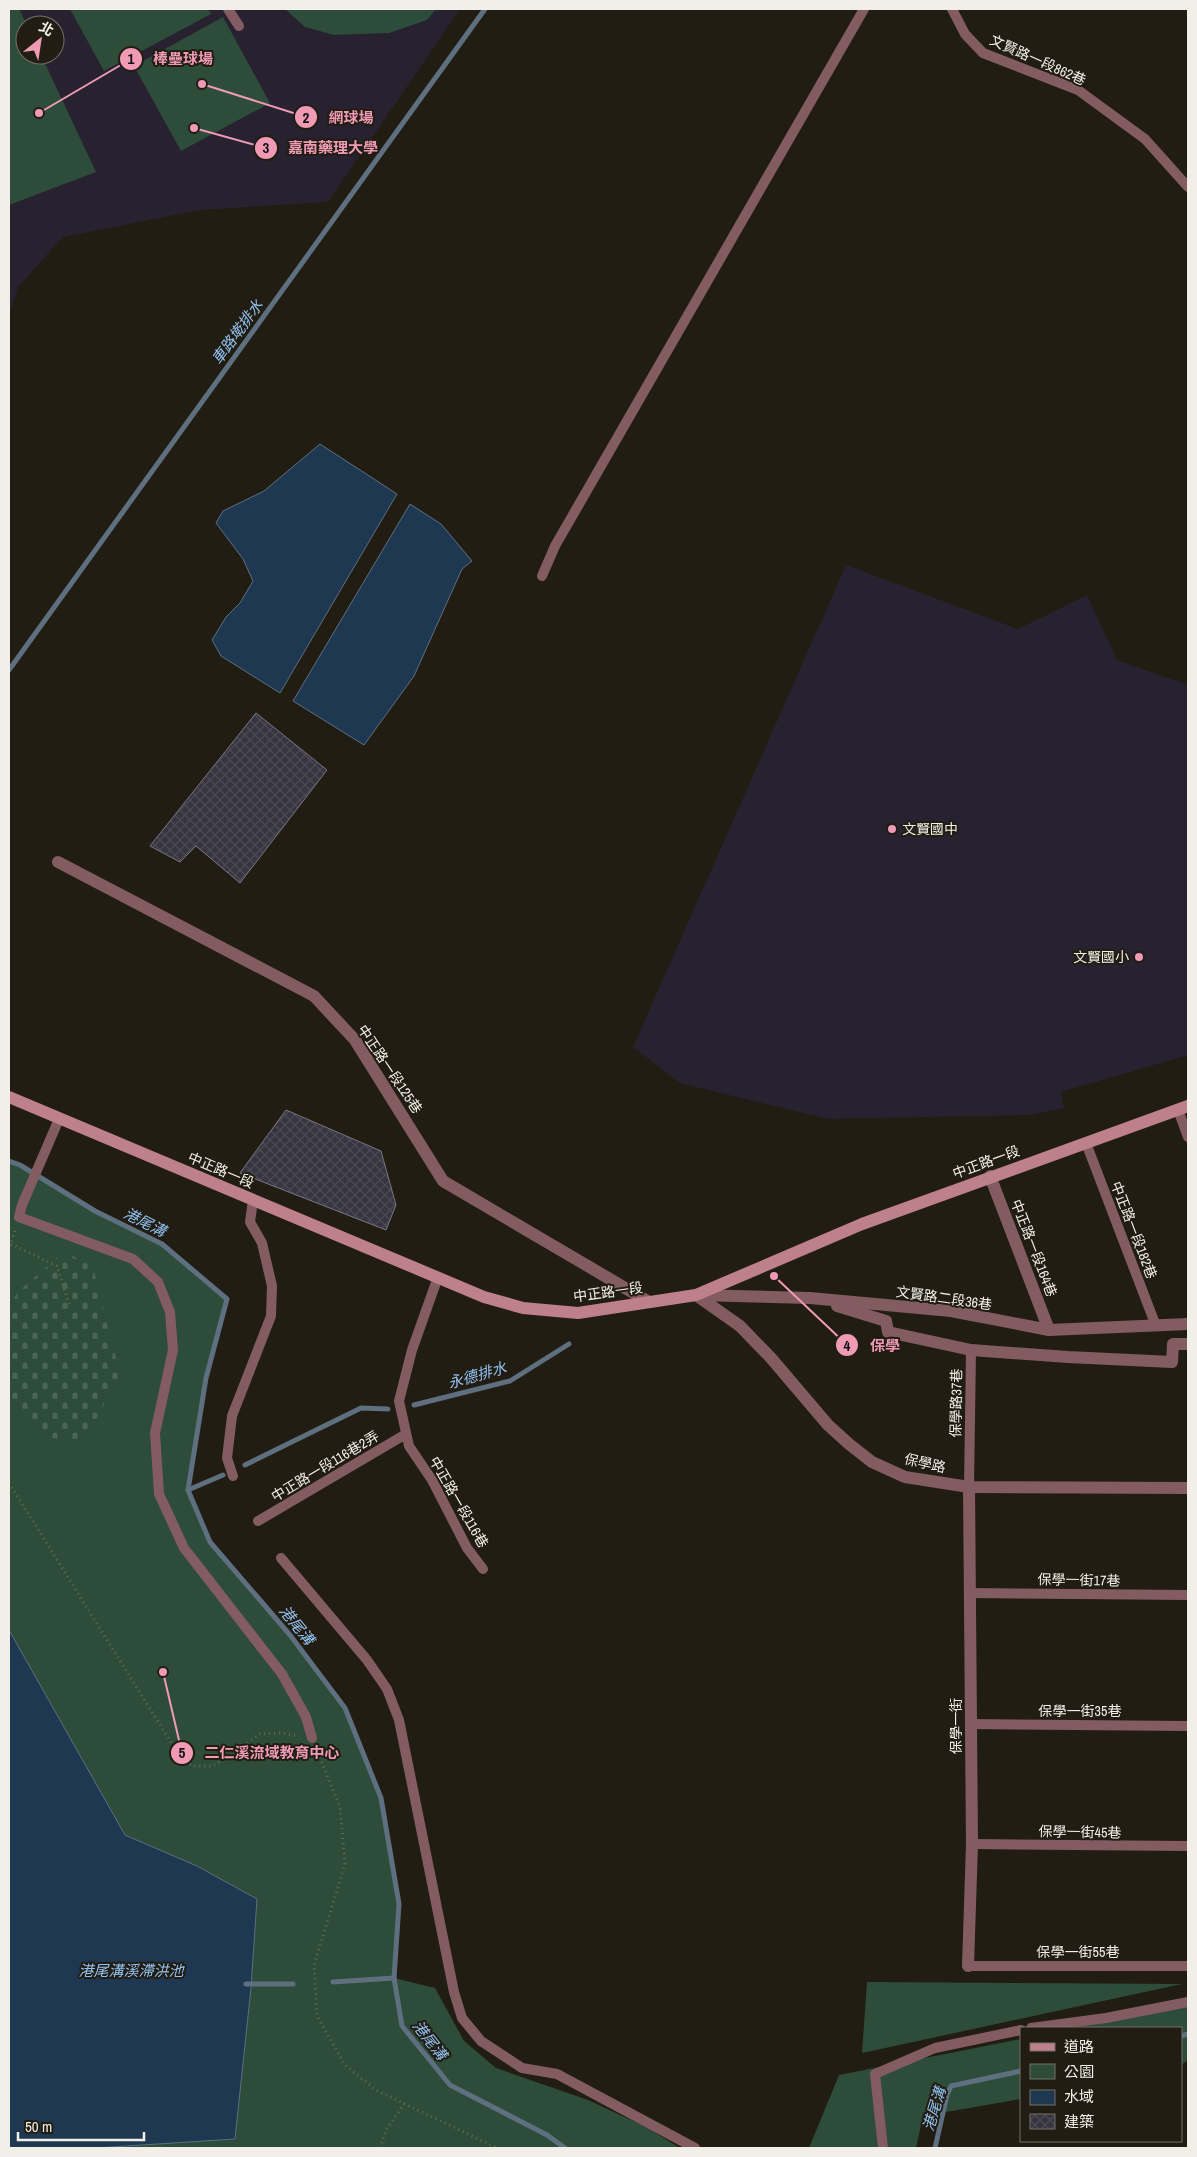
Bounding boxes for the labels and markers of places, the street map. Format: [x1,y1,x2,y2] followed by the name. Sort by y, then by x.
[118,44,223,74] callout: 棒壘球場
[293,102,383,132] callout: 網球場
[253,133,388,163] callout: 嘉南藥理大學
[902,820,958,838] place label: 文賢國中
[886,823,898,835] marker: 文賢國中
[1073,948,1129,966] place label: 文賢國小
[1133,951,1145,963] marker: 文賢國小
[835,1330,910,1360] callout: 保學
[169,1738,349,1768] callout: 二仁溪流域教育中心

